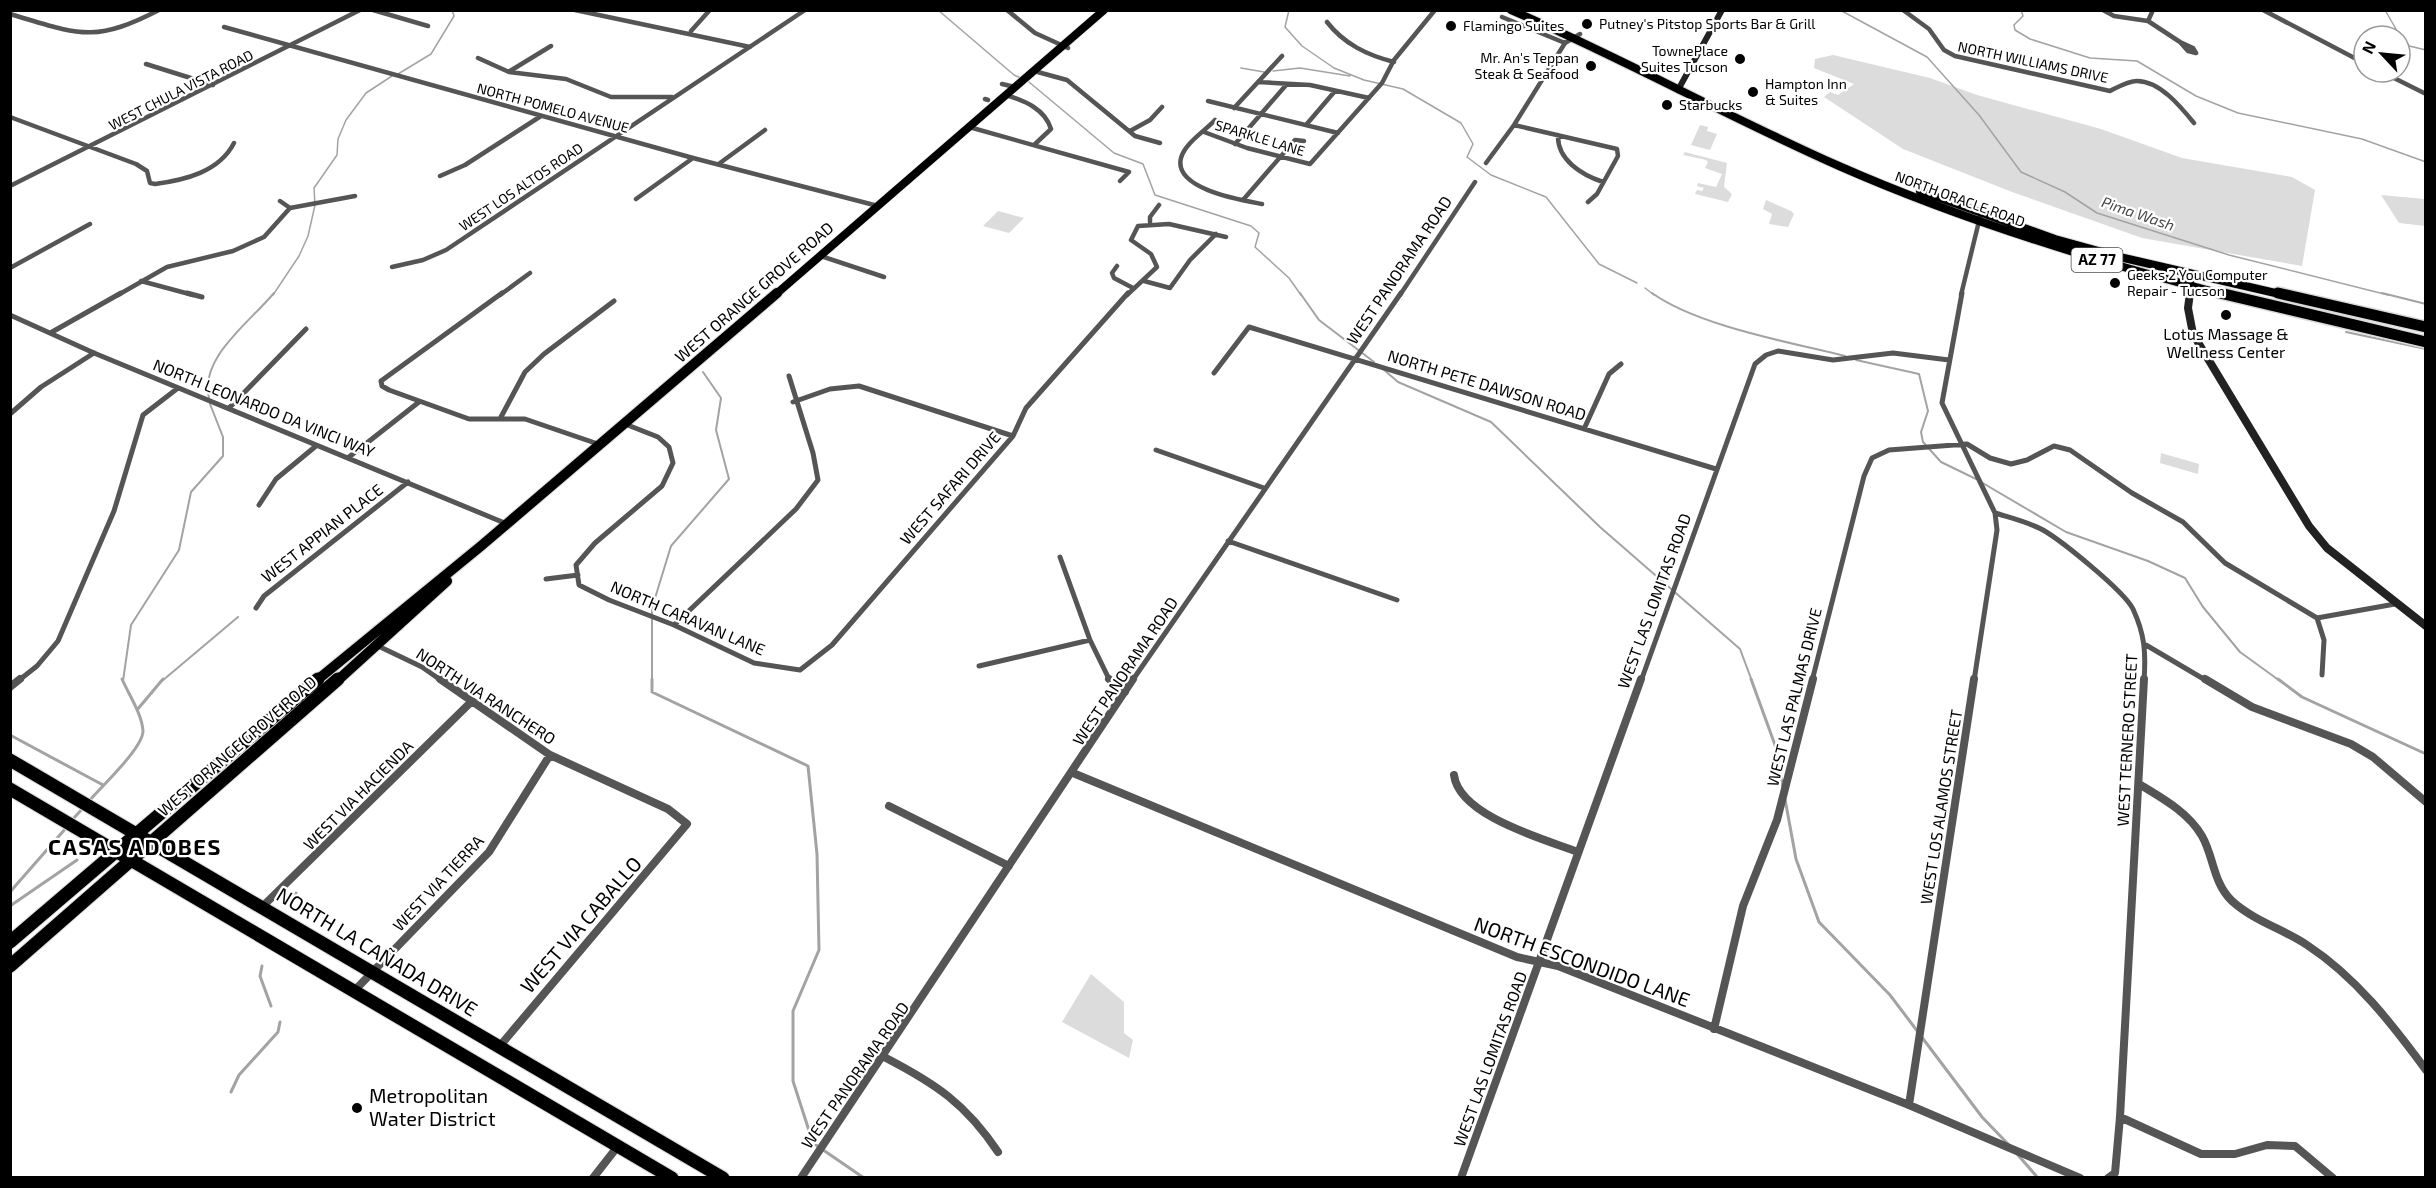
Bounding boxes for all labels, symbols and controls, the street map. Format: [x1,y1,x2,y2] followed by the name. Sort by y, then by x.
[1599,15,1816,32] place label: Putney's Pitstop Sports Bar & Grill
[1463,17,1564,34] place label: Flamingo Suites
[1580,17,1594,31] marker: Putney's Pitstop Sports Bar & Grill
[1444,19,1458,33] marker: Flamingo Suites
[2352,24,2412,84] north arrow
[1956,37,2110,86] street label: NORTH WILLIAMS DRIVE
[2357,38,2379,57] text: N
[1641,42,1728,75] place label: TownePlace Suites Tucson
[106,46,256,133] street label: WEST CHULA VISTA ROAD
[1474,49,1579,82] place label: Mr. An's Teppan Steak & Seafood
[1733,52,1747,66] marker: TownePlace Suites Tucson
[1584,59,1598,73] marker: Mr. An's Teppan Steak & Seafood
[1765,75,1847,108] place label: Hampton Inn & Suites
[475,79,631,136] street label: NORTH POMELO AVENUE
[1746,85,1760,99] marker: Hampton Inn & Suites
[1679,96,1742,113] place label: Starbucks
[1660,98,1674,112] marker: Starbucks
[1213,116,1307,159] street label: SPARKLE LANE
[456,139,586,234] street label: WEST LOS ALTOS ROAD
[1893,167,2027,230] street label: NORTH ORACLE ROAD
[1342,192,1455,347] street label: WEST PANORAMA ROAD
[2099,192,2177,234] water label: Pima Wash
[671,218,837,366] street label: WEST ORANGE GROVE ROAD
[2072,248,2122,272] road number: AZ 77
[2127,266,2268,299] place label: Geeks 2 You Computer Repair - Tucson
[2108,276,2122,290] marker: Geeks 2 You Computer Repair - Tucson
[2219,308,2233,322] marker: Lotus Massage & Wellness Center
[2163,324,2289,361] place label: Lotus Massage & Wellness Center
[1386,345,1589,424] street label: NORTH PETE DAWSON ROAD
[151,354,378,461] street label: NORTH LEONARDO DA VINCI WAY
[895,427,1004,548] street label: WEST SAFARI DRIVE
[257,479,386,586] street label: WEST APPIAN PLACE
[1613,511,1694,691] street label: WEST LAS LOMITAS ROAD
[608,576,768,659] street label: NORTH CARAVAN LANE
[1068,593,1181,748] street label: WEST PANORAMA ROAD
[1762,606,1825,788] street label: WEST LAS PALMAS DRIVE
[413,643,560,748] street label: NORTH VIA RANCHERO
[2112,653,2141,827] street label: WEST TERNERO STREET
[154,672,320,820] street label: WEST ORANGE GROVE ROAD
[1916,708,1965,906] street label: WEST LOS ALAMOS STREET
[299,736,416,853] street label: WEST VIA HACIENDA
[388,831,487,935] street label: WEST VIA TIERRA
[48,833,222,859] district label: CASAS ADOBES
[515,851,646,997] street label: WEST VIA CABALLO
[273,882,482,1021] street label: NORTH LA CAÑADA DRIVE
[1471,911,1693,1011] street label: NORTH ESCONDIDO LANE
[1449,969,1530,1149] street label: WEST LAS LOMITAS ROAD
[797,998,912,1152] street label: WEST PANORAMA ROAD
[369,1083,496,1130] place label: Metropolitan Water District
[350,1101,364,1115] marker: Metropolitan Water District

